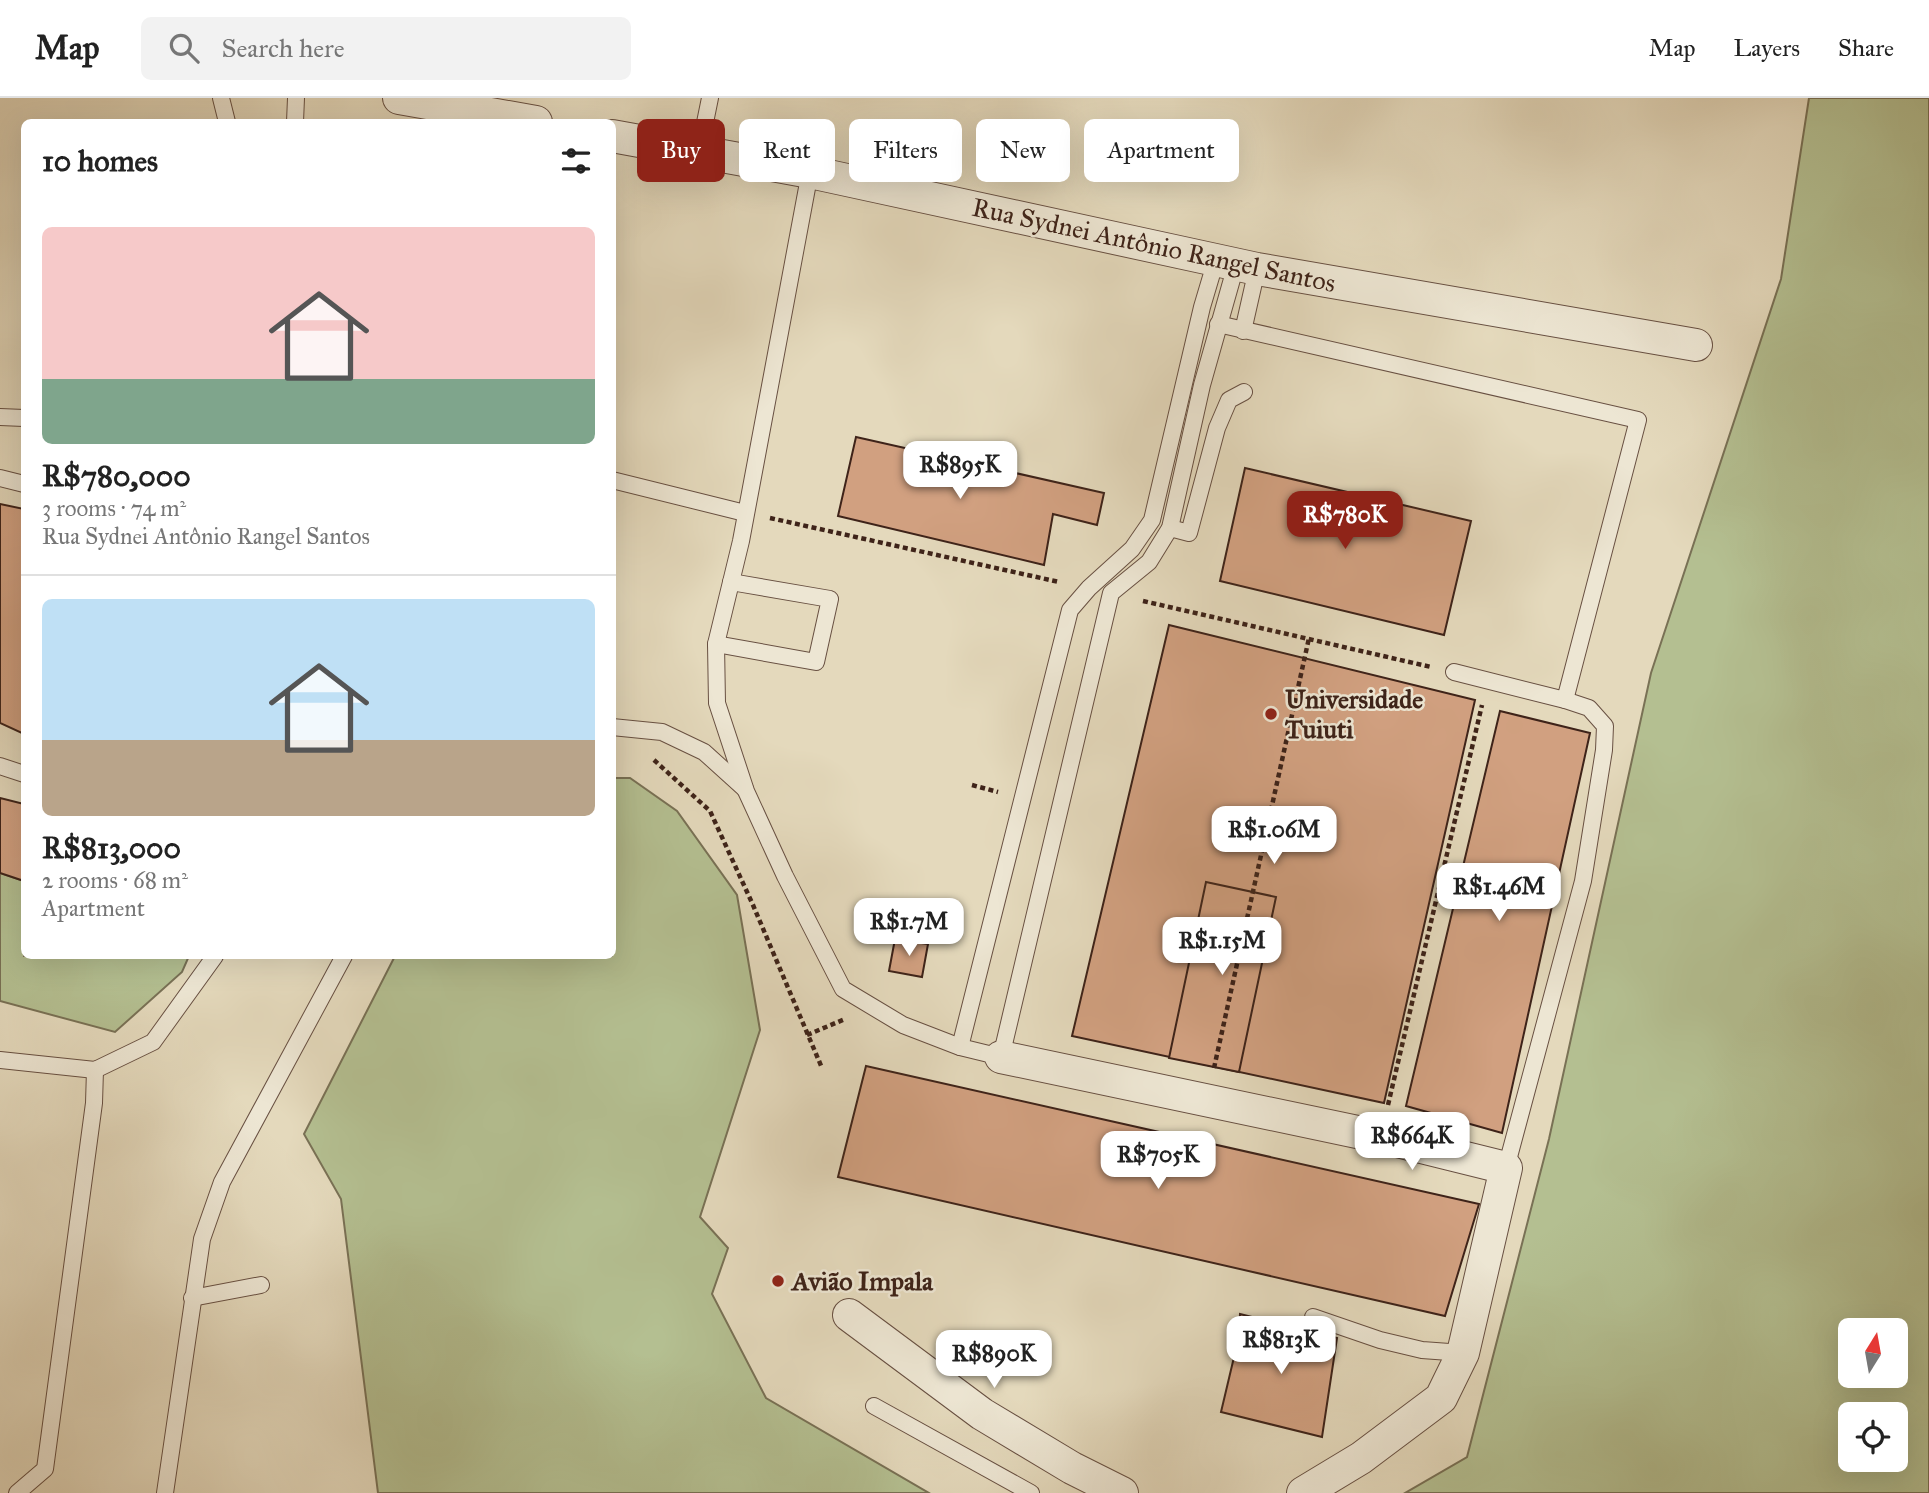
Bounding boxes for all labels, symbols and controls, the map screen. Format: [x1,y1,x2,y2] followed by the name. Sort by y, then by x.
[141,17,631,80] search box
[35,28,99,68] text: Map
[165,29,203,67] icon: search
[221,32,345,64] text: Search here
[1649,33,1696,63] text: Map
[1734,33,1800,63] text: Layers
[1838,33,1894,63] text: Share
[637,119,725,182] chip: Buy
[739,119,835,182] chip: Rent
[849,119,962,182] chip: Filters
[976,119,1070,182] chip: New
[1084,119,1239,182] chip: Apartment
[557,142,595,180] icon: filters
[42,143,158,179] text: 10 homes
[969,191,1339,299] street label: Rua Sydnei Antônio Rangel Santos
[256,273,382,399] icon: home
[903,442,1017,501] pin: R$895K
[919,450,1001,478] text: R$895K
[42,458,191,494] text: R$780,000
[1288,491,1402,551] pin: R$780K
[42,494,186,522] text: 3 rooms · 74 m²
[1303,500,1387,528] text: R$780K
[42,522,370,550] text: Rua Sydnei Antônio Rangel Santos
[256,645,382,771] icon: home
[1284,683,1423,745] place label: Universidade Tuiuti
[1263,706,1279,722] marker: Universidade Tuiuti
[1209,806,1339,866] pin: R$1.06M
[1228,815,1320,843] text: R$1.06M
[42,830,181,866] text: R$813,000
[1434,864,1564,923] pin: R$1.46M
[42,866,188,894] text: 2 rooms · 68 m²
[1453,872,1545,900] text: R$1.46M
[42,894,145,922] text: Apartment
[852,898,966,958] pin: R$1.7M
[870,907,948,935] text: R$1.7M
[1157,918,1287,977] pin: R$1.15M
[1178,926,1266,954] text: R$1.15M
[1355,1112,1469,1172] pin: R$664K
[1371,1121,1453,1149] text: R$664K
[1101,1132,1215,1191] pin: R$705K
[1117,1140,1199,1168] text: R$705K
[790,1265,934,1297] place label: Avião Impala
[770,1273,786,1289] marker: Avião Impala
[1224,1316,1338,1376] pin: R$813K
[1838,1318,1908,1388] north arrow
[1838,1318,1908,1472] map controls
[1243,1325,1319,1353] text: R$813K
[937,1330,1051,1390] pin: R$890K
[952,1339,1036,1367] text: R$890K
[1838,1402,1908,1472] button: locate

